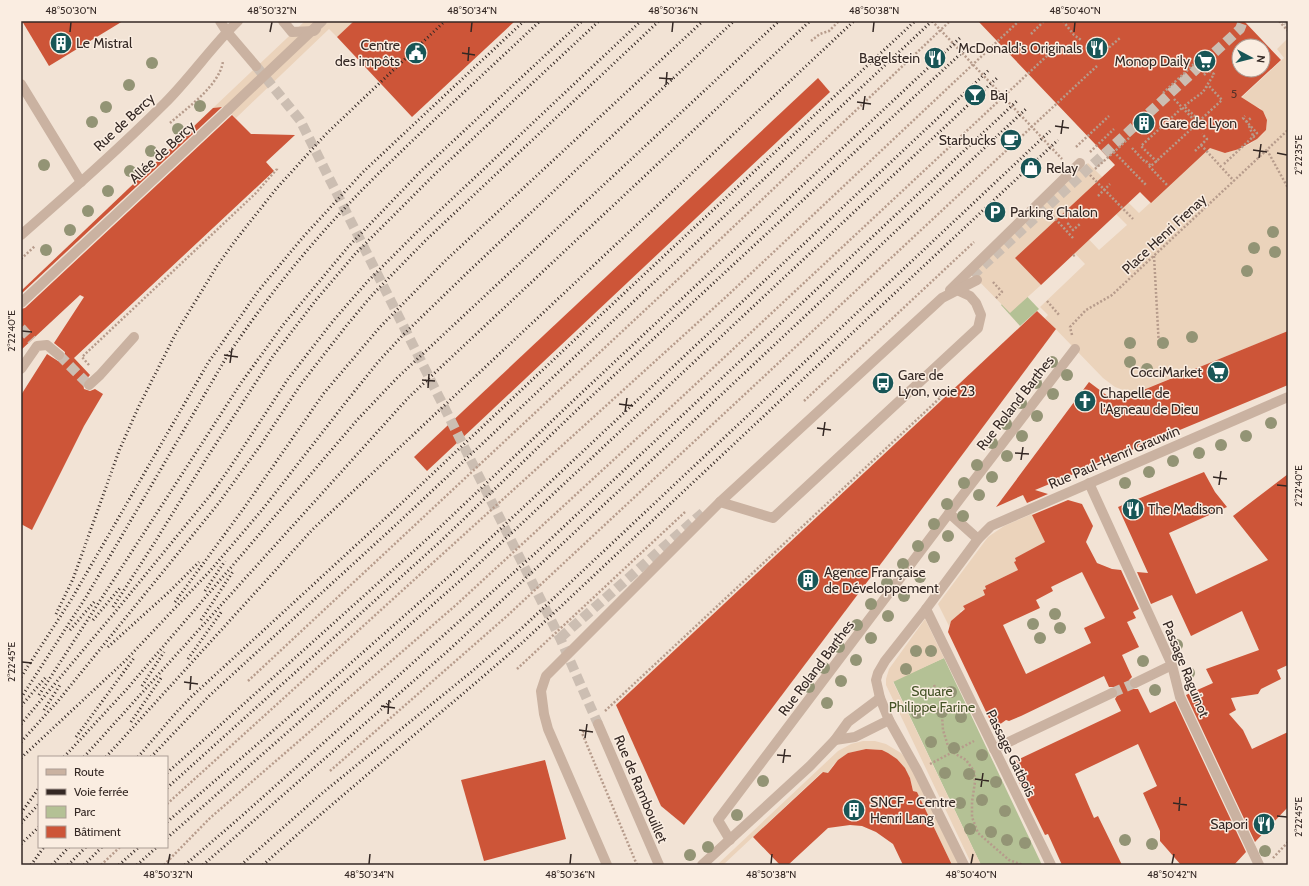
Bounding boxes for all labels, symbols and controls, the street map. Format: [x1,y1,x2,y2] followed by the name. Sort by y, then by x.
[45,4,97,17] text: 48°50'30"N
[247,4,297,17] text: 48°50'32"N
[447,4,497,17] text: 48°50'34"N
[648,4,698,17] text: 48°50'36"N
[849,4,899,17] text: 48°50'38"N
[1049,4,1101,17] text: 48°50'40"N
[48,30,74,56] building icon: Le Mistral
[76,34,133,52] place label: Le Mistral
[1084,35,1110,61] restaurant icon: McDonald's Originals
[335,36,400,70] place label: Centre des impôts
[1231,38,1271,78] north arrow
[958,39,1082,57] place label: McDonald's Originals
[403,40,429,66] public building icon: Centre des impôts
[922,45,948,71] restaurant icon: Bagelstein
[1192,48,1218,74] supermarket icon: Monop Daily
[859,49,920,67] place label: Bagelstein
[1115,52,1190,70] place label: Monop Daily
[1254,55,1268,64] text: N
[962,82,988,108] bar icon: Baj
[990,86,1008,104] place label: Baj
[1231,86,1237,101] house number: 5
[90,89,158,155] street label: Rue de Bercy
[1131,110,1157,136] building icon: Gare de Lyon
[1160,114,1237,132] place label: Gare de Lyon
[125,117,199,187] street label: Allée de Bercy
[998,127,1024,153] cafe icon: Starbucks
[939,131,996,149] place label: Starbucks
[1292,135,1305,175] text: 2°22'35"E
[1018,155,1044,181] shop icon: Relay
[1046,159,1078,177] place label: Relay
[1118,190,1210,278] street label: Place Henri Frenay
[982,199,1008,225] parking icon: Parking Chalon
[1010,203,1098,221] place label: Parking Chalon
[5,310,18,352] text: 2°22'40"E
[972,352,1058,454] street label: Rue Roland Barthes
[1205,359,1231,385] supermarket icon: CocciMarket
[1130,363,1202,381] place label: CocciMarket
[898,366,975,400] place label: Gare de Lyon, voie 23
[870,370,896,396] bus stop icon: Gare de Lyon, voie 23
[1100,384,1198,418] place label: Chapelle de l'Agneau de Dieu
[1072,388,1098,414] church icon: Chapelle de l'Agneau de Dieu
[1046,421,1183,493] street label: Rue Paul-Henri Grauwin
[1292,465,1305,507] text: 2°22'40"E
[1120,496,1146,522] restaurant icon: The Madison
[1148,500,1224,518] place label: The Madison
[824,563,939,597] place label: Agence Française de Développement
[795,567,821,593] building icon: Agence Française de Développement
[774,616,858,719] street label: Rue Roland Barthes
[1158,618,1214,720] street label: Passage Raguinot
[5,641,18,682] text: 2°22'45"E
[889,682,975,716] park label: Square Philippe Farine
[982,706,1040,800] street label: Passage Gatbois
[610,732,672,846] street label: Rue de Rambouillet
[38,756,168,848] legend
[74,764,104,779] text: Route
[74,784,128,799] text: Voie ferrée
[870,793,956,827] place label: SNCF - Centre Henri Lang
[1292,796,1305,837] text: 2°22'45"E
[841,797,867,823] building icon: SNCF - Centre Henri Lang
[74,804,96,819] text: Parc
[1251,811,1277,837] restaurant icon: Sapori
[1210,815,1248,833] place label: Sapori
[74,824,121,839] text: Bâtiment
[143,868,193,881] text: 48°50'32"N
[344,868,394,881] text: 48°50'34"N
[545,868,595,881] text: 48°50'36"N
[746,868,796,881] text: 48°50'38"N
[945,868,997,881] text: 48°50'40"N
[1147,868,1197,881] text: 48°50'42"N

